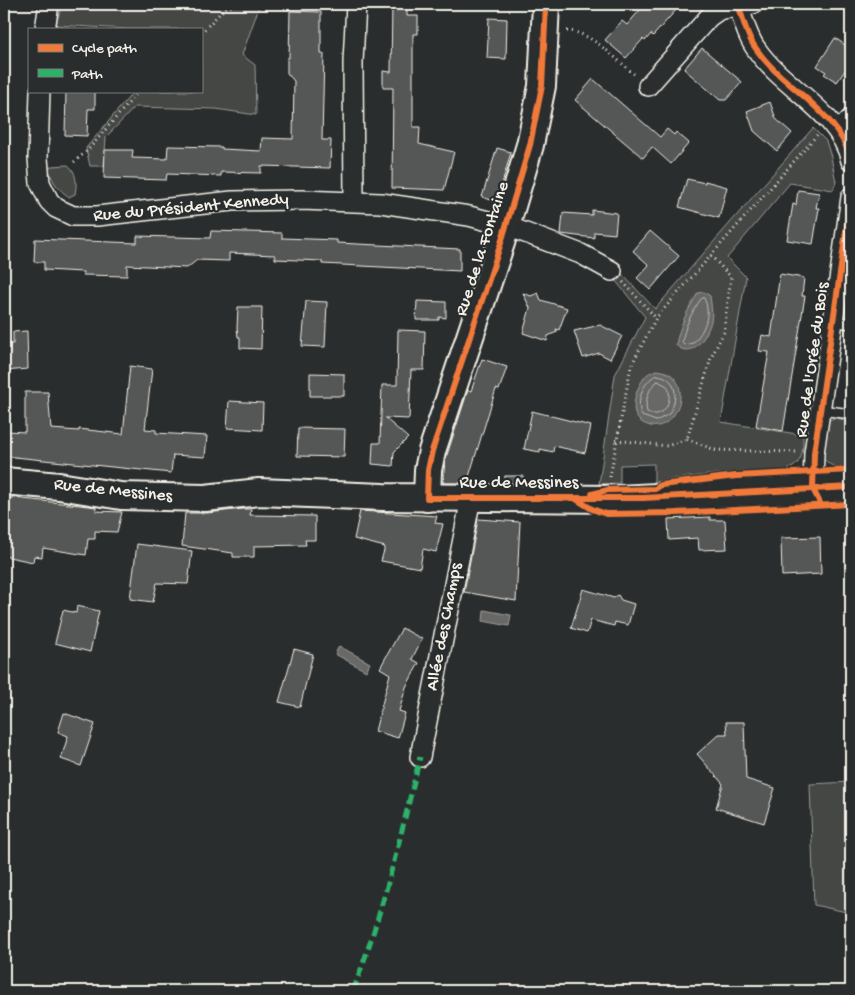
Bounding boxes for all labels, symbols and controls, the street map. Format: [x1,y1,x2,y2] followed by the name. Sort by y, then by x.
[28,28,202,92] legend
[72,40,137,58] text: Cycle path
[71,66,103,84] text: Path
[451,179,515,319] street label: Rue de la Fontaine
[93,189,290,227] street label: Rue du Président Kennedy
[792,280,834,439] street label: Rue de l'Orée du Bois
[460,473,580,494] street label: Rue de Messines
[53,474,175,508] street label: Rue de Messines
[422,560,468,693] street label: Allée des Champs

